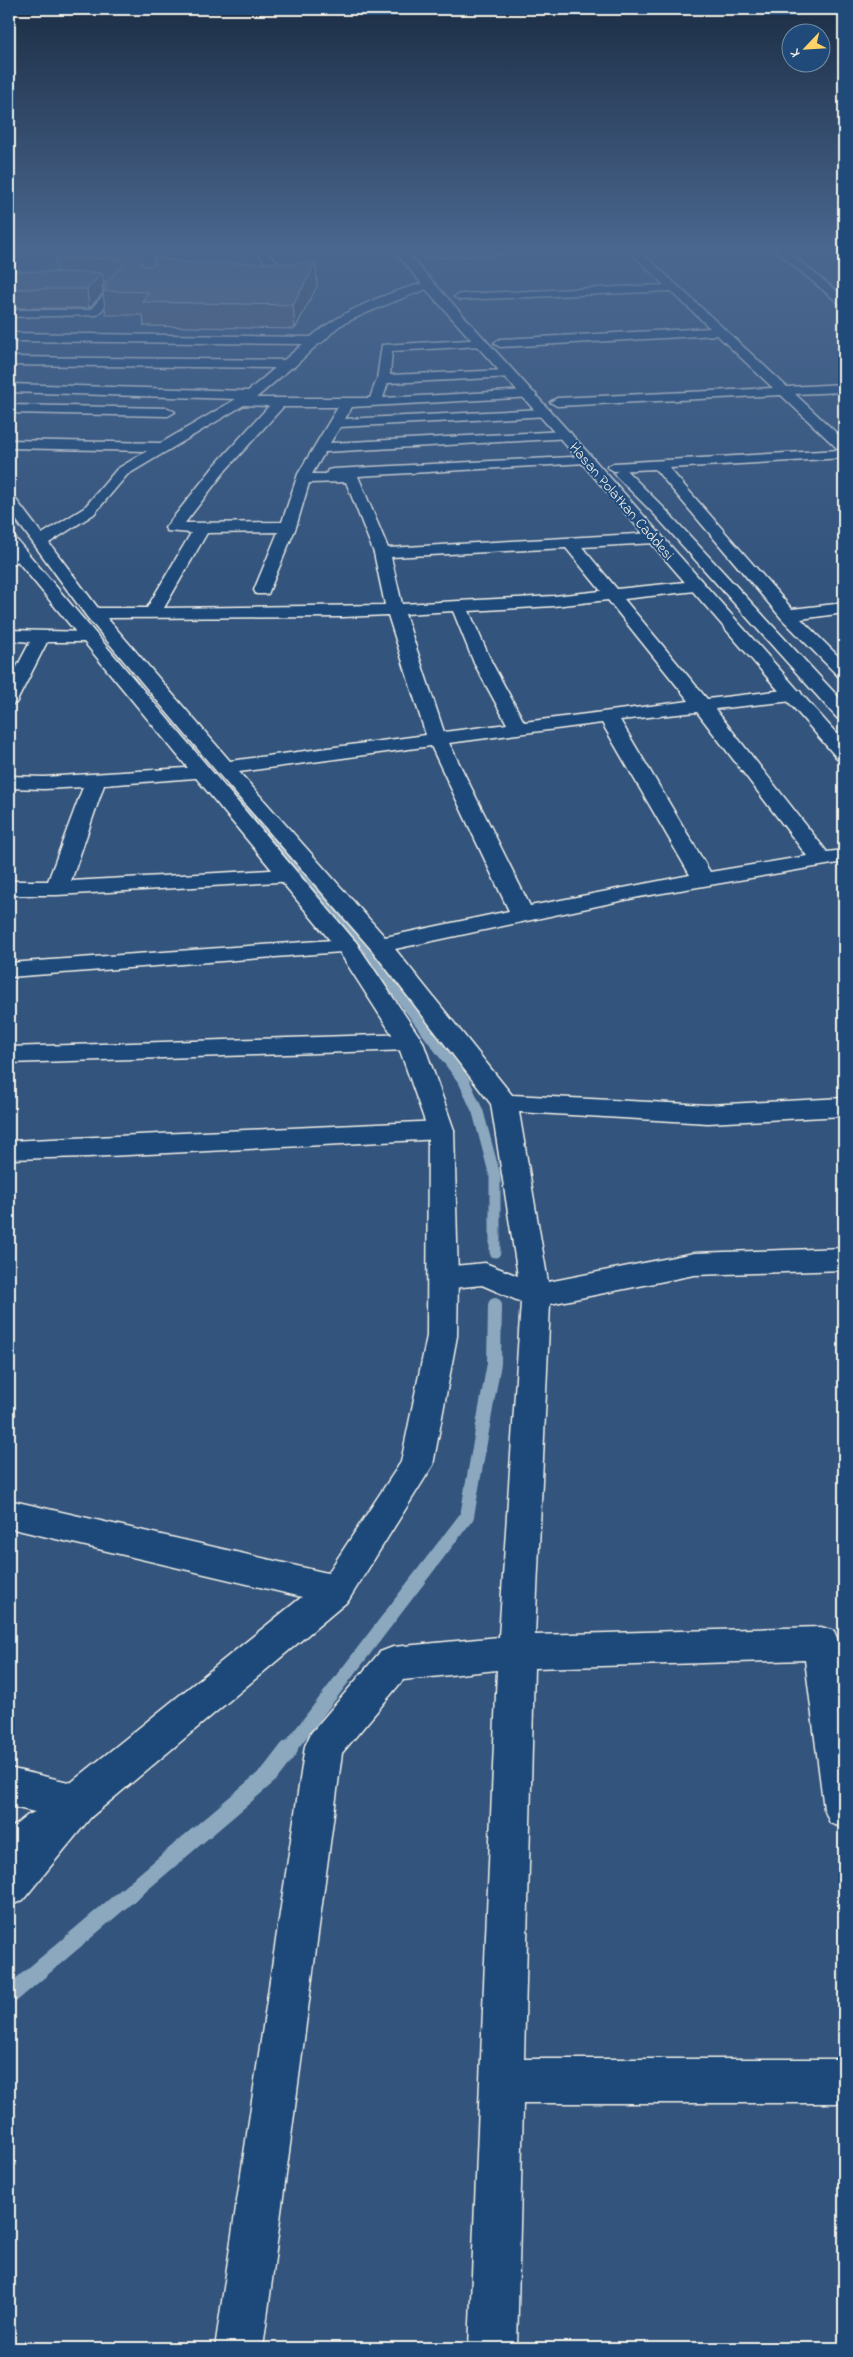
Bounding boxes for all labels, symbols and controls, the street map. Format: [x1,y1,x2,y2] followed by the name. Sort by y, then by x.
[780,22,830,72] north arrow
[784,44,807,60] text: K
[564,438,679,566] street label: Hasan Polatkan Caddesi

